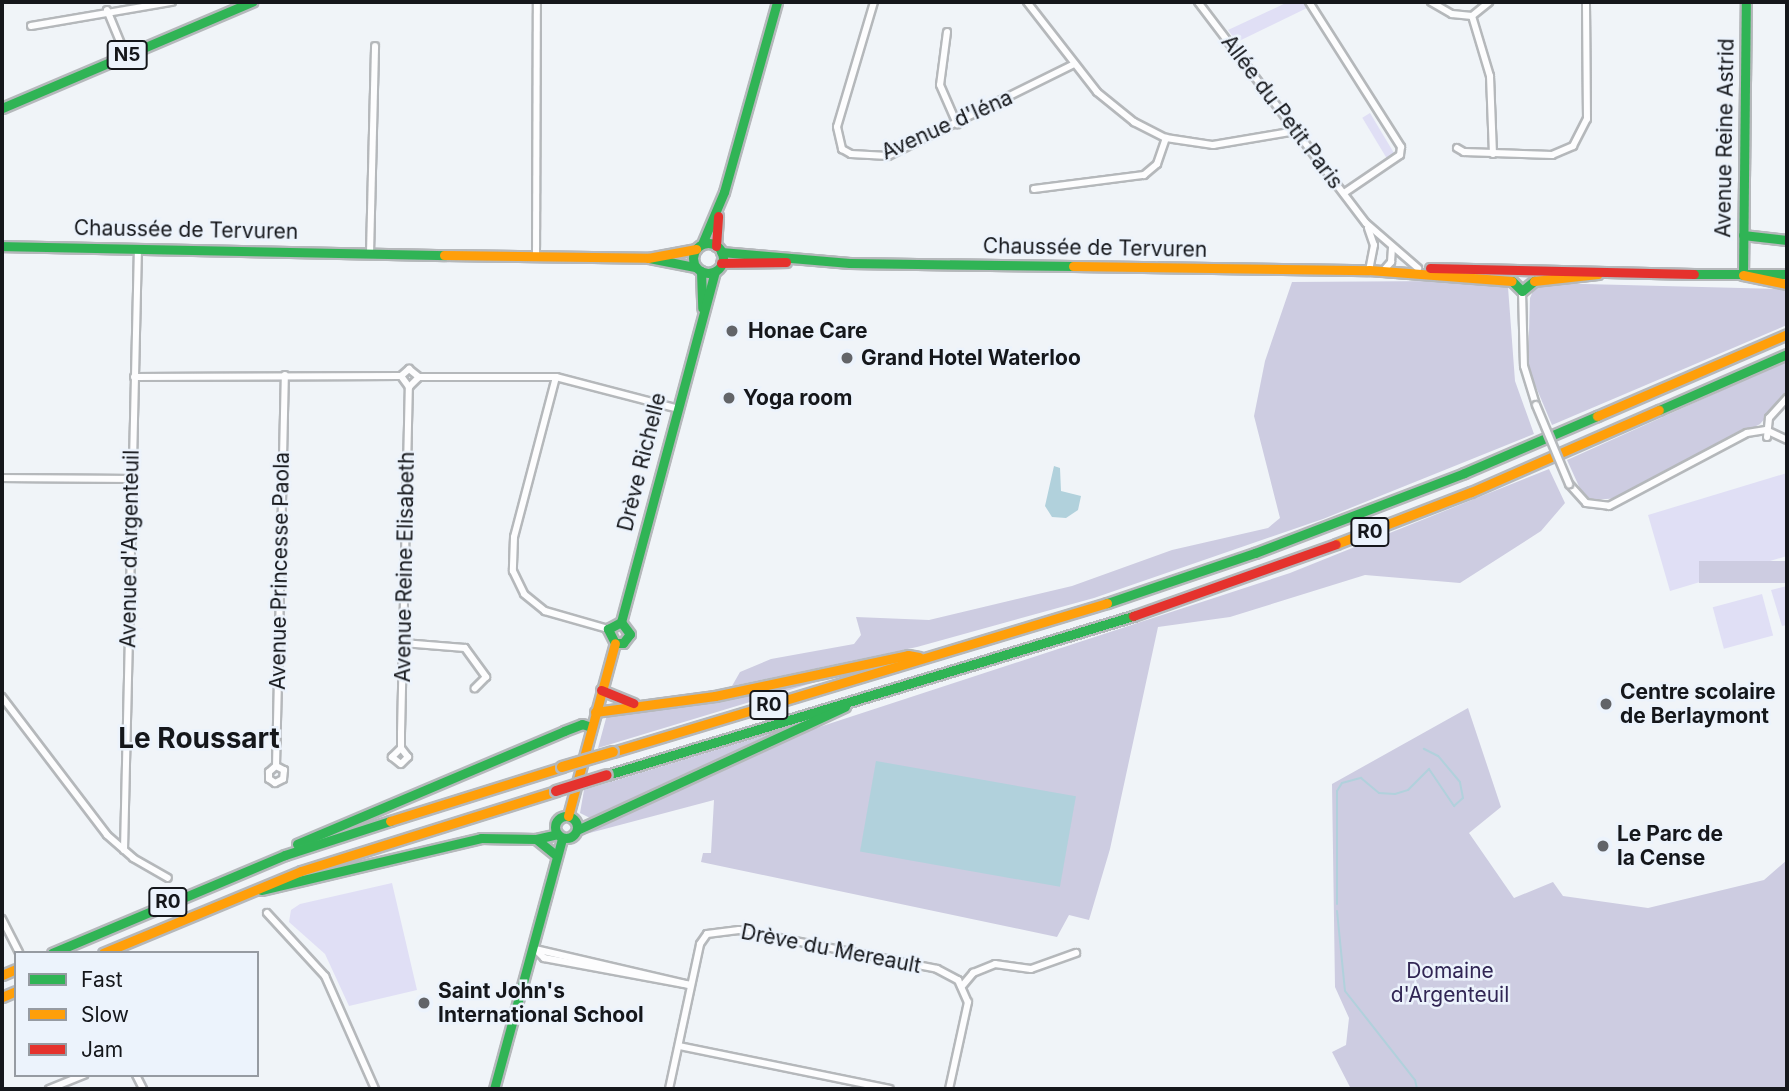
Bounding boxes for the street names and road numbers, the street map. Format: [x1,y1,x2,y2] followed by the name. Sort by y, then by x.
[1216,30,1348,194] street label: Allée du Petit Paris
[1711,38,1739,238] street label: Avenue Reine Astrid
[106,40,148,70] road number: N5
[878,85,1016,165] street label: Avenue d'Iéna
[74,215,298,245] street label: Chaussée de Tervuren
[983,233,1207,263] street label: Chaussée de Tervuren
[613,390,671,534] street label: Drève Richelle
[116,450,144,648] street label: Avenue d'Argenteuil
[390,451,420,683] street label: Avenue Reine Elisabeth
[265,452,295,690] street label: Avenue Princesse Paola
[1349,516,1391,548] road number: R0
[748,690,790,720] road number: R0
[147,887,189,918] road number: R0
[739,919,923,979] street label: Drève du Mereault

